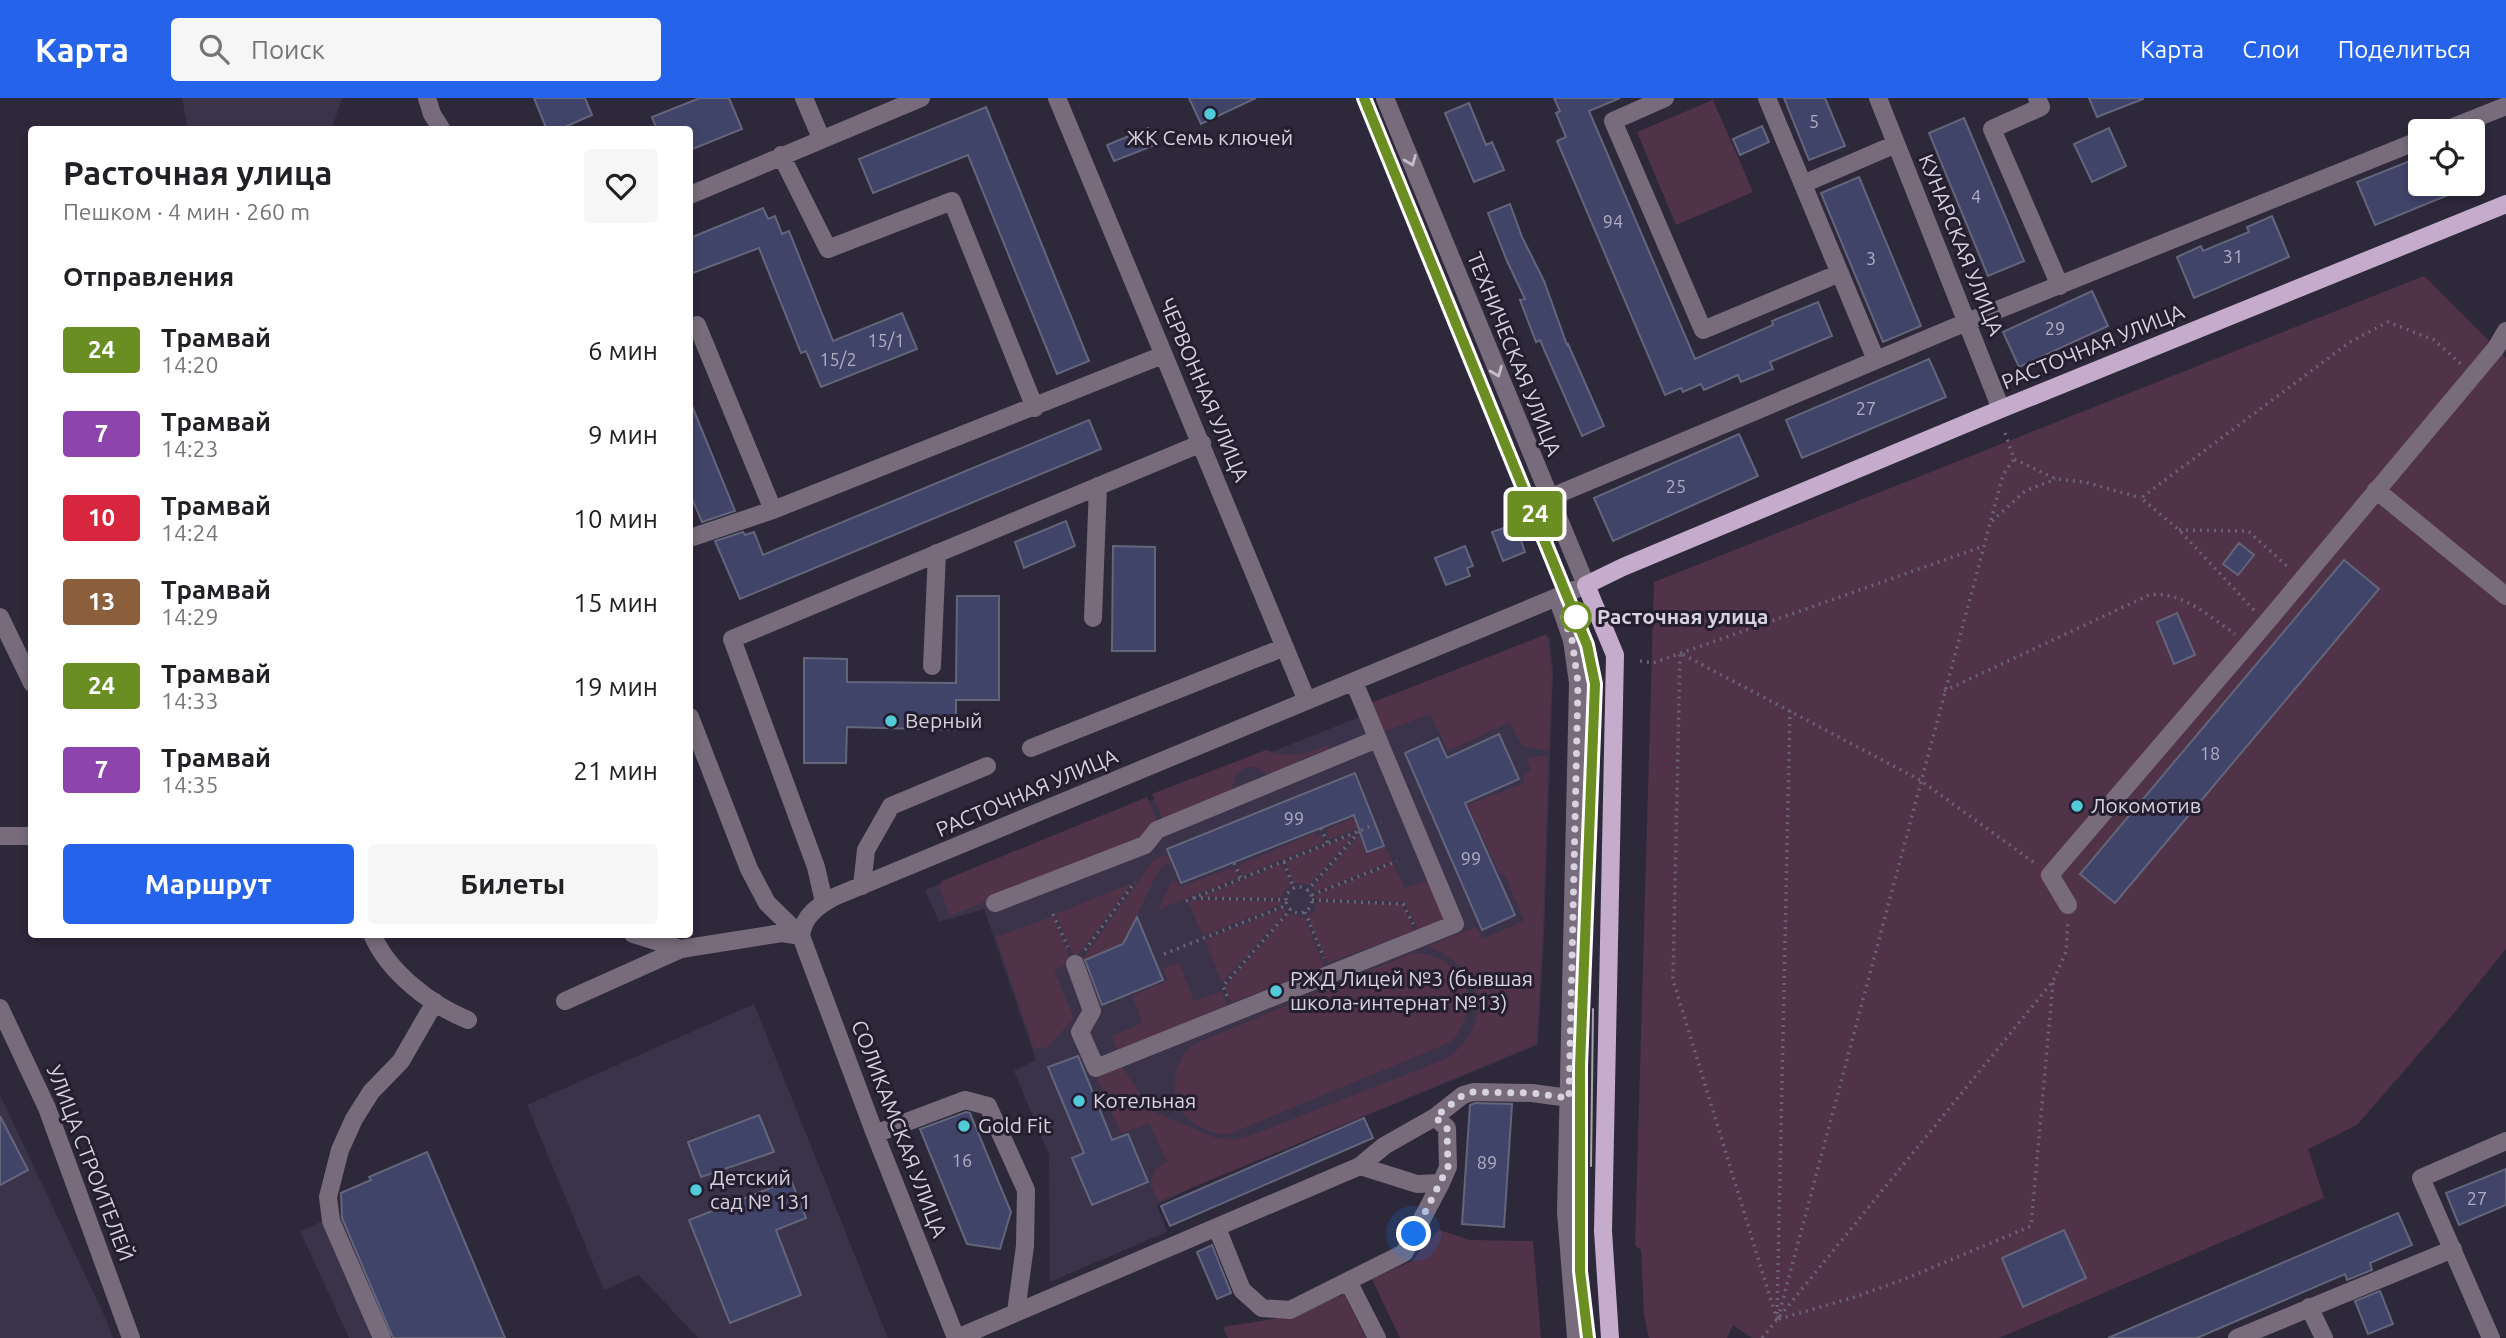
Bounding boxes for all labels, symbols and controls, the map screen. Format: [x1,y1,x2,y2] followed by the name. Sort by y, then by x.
[171,18,661,81] search box
[195,30,233,68] icon: search
[35,31,129,68] text: Карта
[251,35,325,64] text: Поиск
[2140,36,2204,63] text: Карта
[2242,36,2300,63] text: Слои
[2338,36,2471,63] text: Поделиться
[1202,106,1218,122] marker: ЖК Семь ключей
[1809,111,1819,131] house number: 5
[2408,119,2485,196] map controls
[2408,119,2485,196] button: locate
[1127,125,1293,149] place label: ЖК Семь ключей
[584,149,658,223] button: heart
[1915,150,2009,339] street label: КУНАРСКАЯ УЛИЦА
[63,154,332,191] text: Расточная улица
[1402,154,1416,166] one-way arrow
[1971,186,1981,206] house number: 4
[63,199,310,224] text: Пешком · 4 мин · 260 m
[1603,211,1623,231] house number: 94
[2223,246,2243,266] house number: 31
[1463,248,1567,459] street label: ТЕХНИЧЕСКАЯ УЛИЦА
[1866,248,1876,268] house number: 3
[63,262,234,291] text: Отправления
[1155,294,1255,485] street label: ЧЕРВОННАЯ УЛИЦА
[1998,298,2188,394] street label: РАСТОЧНАЯ УЛИЦА
[2045,318,2065,338] house number: 29
[161,323,271,352] text: Трамвай
[867,330,905,350] house number: 15/1
[88,336,115,363] text: 24
[588,336,658,365] text: 6 мин
[819,349,857,369] house number: 15/2
[161,352,219,377] text: 14:20
[1488,365,1502,377] one-way arrow
[1856,398,1876,418] house number: 27
[161,407,271,436] text: Трамвай
[95,420,108,447] text: 7
[588,420,658,449] text: 9 мин
[161,436,219,461] text: 14:23
[1666,476,1686,496] house number: 25
[161,491,271,520] text: Трамвай
[1504,491,1566,537] line badge: 24
[1521,500,1549,527] text: 24
[88,504,115,531] text: 10
[573,504,658,533] text: 10 мин
[161,520,219,545] text: 14:24
[161,575,271,604] text: Трамвай
[88,588,115,615] text: 13
[573,588,658,617] text: 15 мин
[1561,602,1591,632] marker: Расточная улица
[161,604,219,629] text: 14:29
[1597,604,1768,628] place label: Расточная улица
[161,659,271,688] text: Трамвай
[88,672,115,699] text: 24
[573,672,658,701] text: 19 мин
[161,688,219,713] text: 14:33
[905,708,983,732] place label: Верный
[883,713,899,729] marker: Верный
[161,743,271,772] text: Трамвай
[932,743,1121,841] street label: РАСТОЧНАЯ УЛИЦА
[2200,743,2220,763] house number: 18
[95,756,108,783] text: 7
[573,756,658,785] text: 21 мин
[161,772,219,797] text: 14:35
[2091,793,2201,817] place label: Локомотив
[2069,798,2085,814] marker: Локомотив
[1284,808,1304,828] house number: 99
[63,844,354,924] button: Маршрут
[368,844,658,924] button: Билеты
[1461,848,1481,868] house number: 99
[1290,966,1533,1014] place label: РЖД Лицей №3 (бывшая школа-интернат №13)
[1268,983,1284,999] marker: РЖД Лицей №3 (бывшая школа-интернат №13)
[847,1017,953,1241] street label: СОЛИКАМСКАЯ УЛИЦА
[43,1061,139,1264] street label: УЛИЦА СТРОИТЕЛЕЙ
[1093,1088,1196,1112] place label: Котельная
[1071,1093,1087,1109] marker: Котельная
[978,1113,1051,1137] place label: Gold Fit
[956,1118,972,1134] marker: Gold Fit
[952,1150,972,1170] house number: 16
[1477,1152,1497,1172] house number: 89
[710,1165,811,1213] place label: Детский сад № 131
[688,1182,704,1198] marker: Детский сад № 131
[2467,1188,2487,1208] house number: 27
[1396,1216,1431,1251] your location

